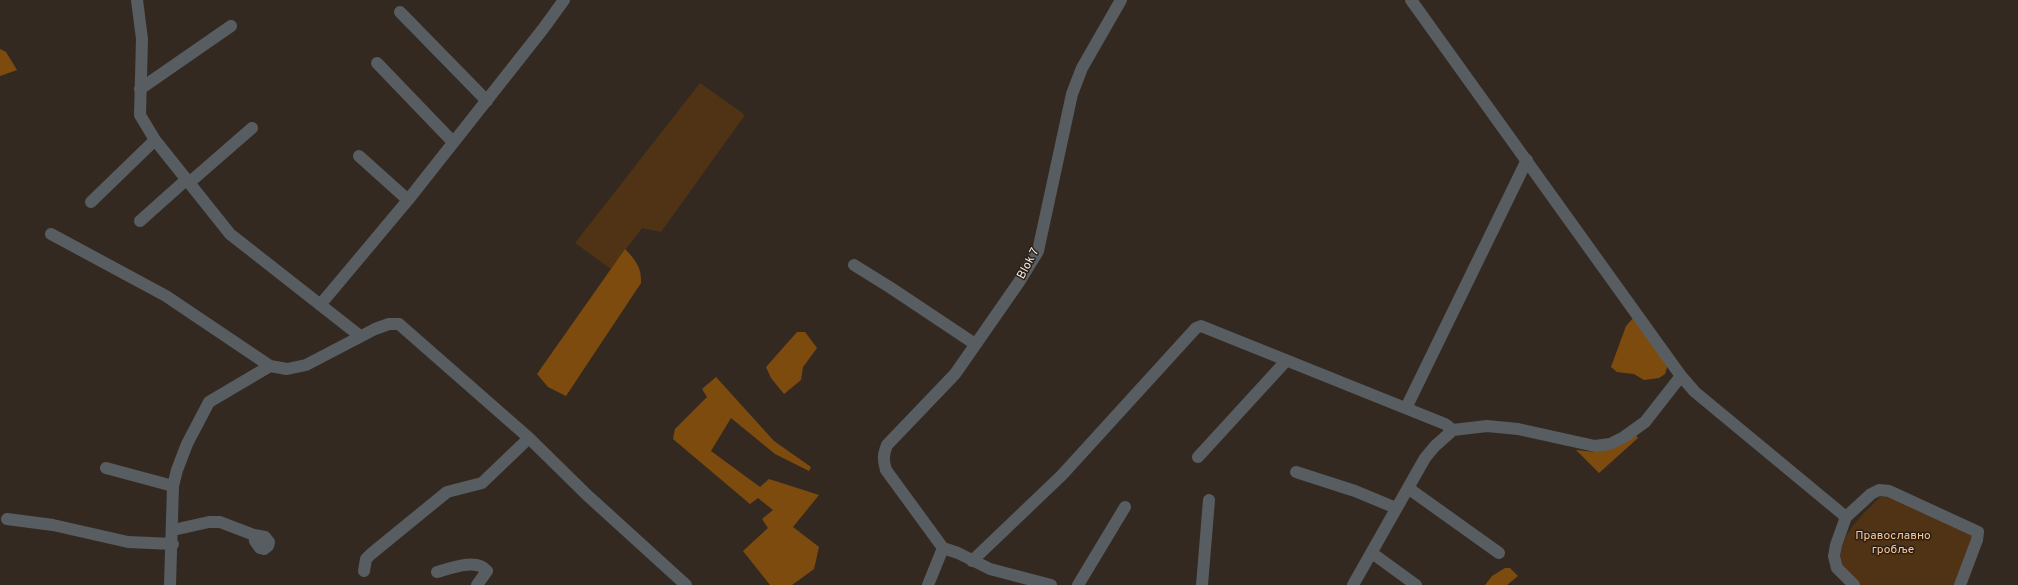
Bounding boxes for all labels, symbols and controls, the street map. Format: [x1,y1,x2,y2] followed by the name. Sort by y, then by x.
[1015,246,1043,282] street label: Blok 7
[1855,530,1931,558] park label: Православно гробље

